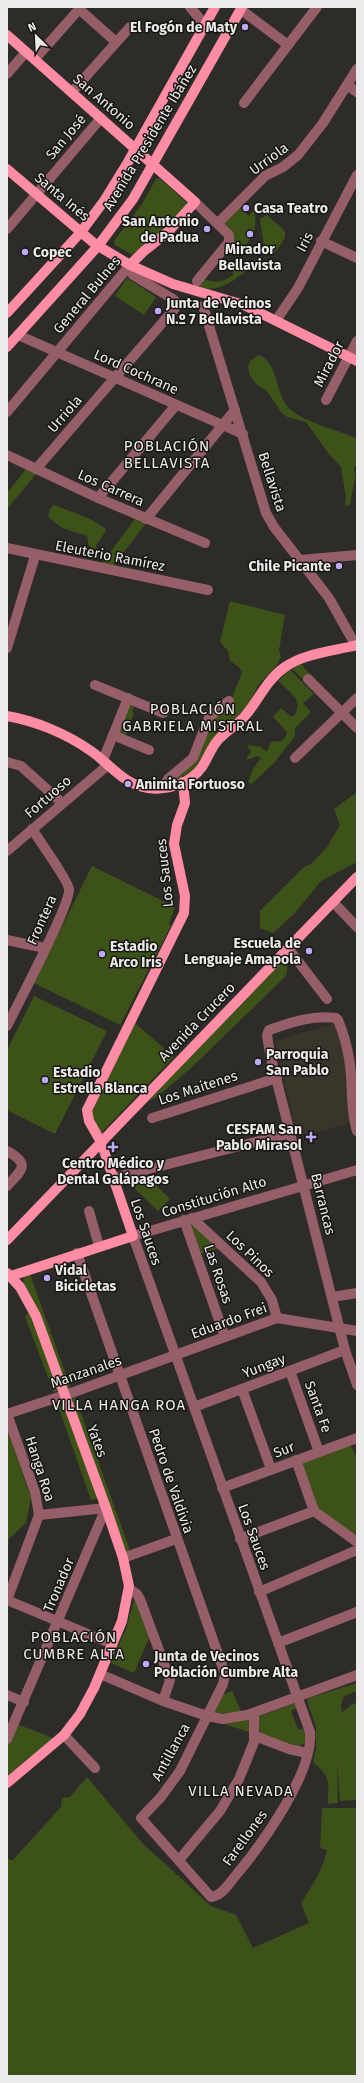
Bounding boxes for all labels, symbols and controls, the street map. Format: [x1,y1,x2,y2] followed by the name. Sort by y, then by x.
[16,16,56,56] north arrow
[130,19,238,36] place label: El Fogón de Maty
[26,20,38,35] text: N
[240,22,250,32] marker: El Fogón de Maty
[100,62,200,214] street label: Avenida Presidente Ibáñez
[69,70,139,134] street label: San Antonio
[42,111,90,163] street label: San José
[246,139,292,179] street label: Urriola
[31,169,93,225] street label: Santa Inés
[254,200,328,217] place label: Casa Teatro
[241,203,251,213] marker: Casa Teatro
[122,213,199,246] place label: San Antonio de Padua
[202,224,212,234] marker: San Antonio de Padua
[245,229,255,239] marker: Mirador Bellavista
[293,229,317,255] street label: Iris
[219,241,282,274] place label: Mirador Bellavista
[33,244,72,261] place label: Copec
[20,247,30,257] marker: Copec
[50,253,125,337] street label: General Bulnes
[165,295,271,328] place label: Junta de Vecinos N.º 7 Bellavista
[153,306,163,316] marker: Junta de Vecinos N.º 7 Bellavista
[310,338,348,390] street label: Mirador
[91,346,181,398] street label: Lord Cochrane
[44,392,86,436] street label: Urriola
[124,437,210,472] district label: POBLACIÓN BELLAVISTA
[254,450,290,514] street label: Bellavista
[75,466,147,510] street label: Los Carrera
[54,537,166,575] street label: Eleuterio Ramírez
[248,558,331,575] place label: Chile Picante
[334,561,344,571] marker: Chile Picante
[122,700,264,735] district label: POBLACIÓN GABRIELA MISTRAL
[21,772,75,822] street label: Fortuoso
[135,776,245,793] place label: Animita Fortuoso
[123,779,133,789] marker: Animita Fortuoso
[153,837,177,908] street label: Los Sauces
[24,892,60,948] street label: Frontera
[184,935,301,968] place label: Escuela de Lenguaje Amapola
[109,938,162,971] place label: Estadio Arco Iris
[304,946,314,956] marker: Escuela de Lenguaje Amapola
[97,949,107,959] marker: Estadio Arco Iris
[155,979,239,1065] street label: Avenida Crucero
[266,1046,329,1079] place label: Parroquia San Pablo
[253,1057,263,1067] marker: Parroquia San Pablo
[53,1064,148,1097] place label: Estadio Estrella Blanca
[156,1067,240,1109] street label: Los Maitenes
[40,1075,50,1085] marker: Estadio Estrella Blanca
[216,1121,303,1154] place label: CESFAM San Pablo Mirasol
[305,1131,317,1143] marker: CESFAM San Pablo Mirasol
[107,1141,119,1153] marker: Centro Médico y Dental Galápagos
[57,1155,169,1188] place label: Centro Médico y Dental Galápagos
[307,1171,339,1237] street label: Barrancas
[160,1173,268,1221] street label: Constitución Alto
[127,1197,165,1268] street label: Los Sauces
[222,1227,278,1281] street label: Los Pinos
[200,1242,236,1306] street label: Las Rosas
[54,1262,117,1295] place label: Vidal Bicicletas
[42,1273,52,1283] marker: Vidal Bicicletas
[189,1299,269,1343] street label: Eduardo Frei
[240,1350,288,1382] street label: Yungay
[48,1352,124,1392] street label: Manzanales
[301,1379,335,1435] street label: Santa Fe
[52,1396,186,1414] district label: VILLA HANGA ROA
[83,1422,111,1460] street label: Yates
[145,1426,197,1536] street label: Pedro de Valdivia
[21,1434,59,1504] street label: Hanga Roa
[271,1438,297,1462] street label: Sur
[234,1502,274,1573] street label: Los Sauces
[40,1555,78,1615] street label: Tronador
[23,1628,125,1663] district label: POBLACIÓN CUMBRE ALTA
[153,1648,298,1681] place label: Junta de Vecinos Población Cumbre Alta
[141,1659,151,1669] marker: Junta de Vecinos Población Cumbre Alta
[148,1720,194,1784] street label: Antillanca
[188,1782,294,1800] district label: VILLA NEVADA
[219,1806,271,1869] street label: Farellones

